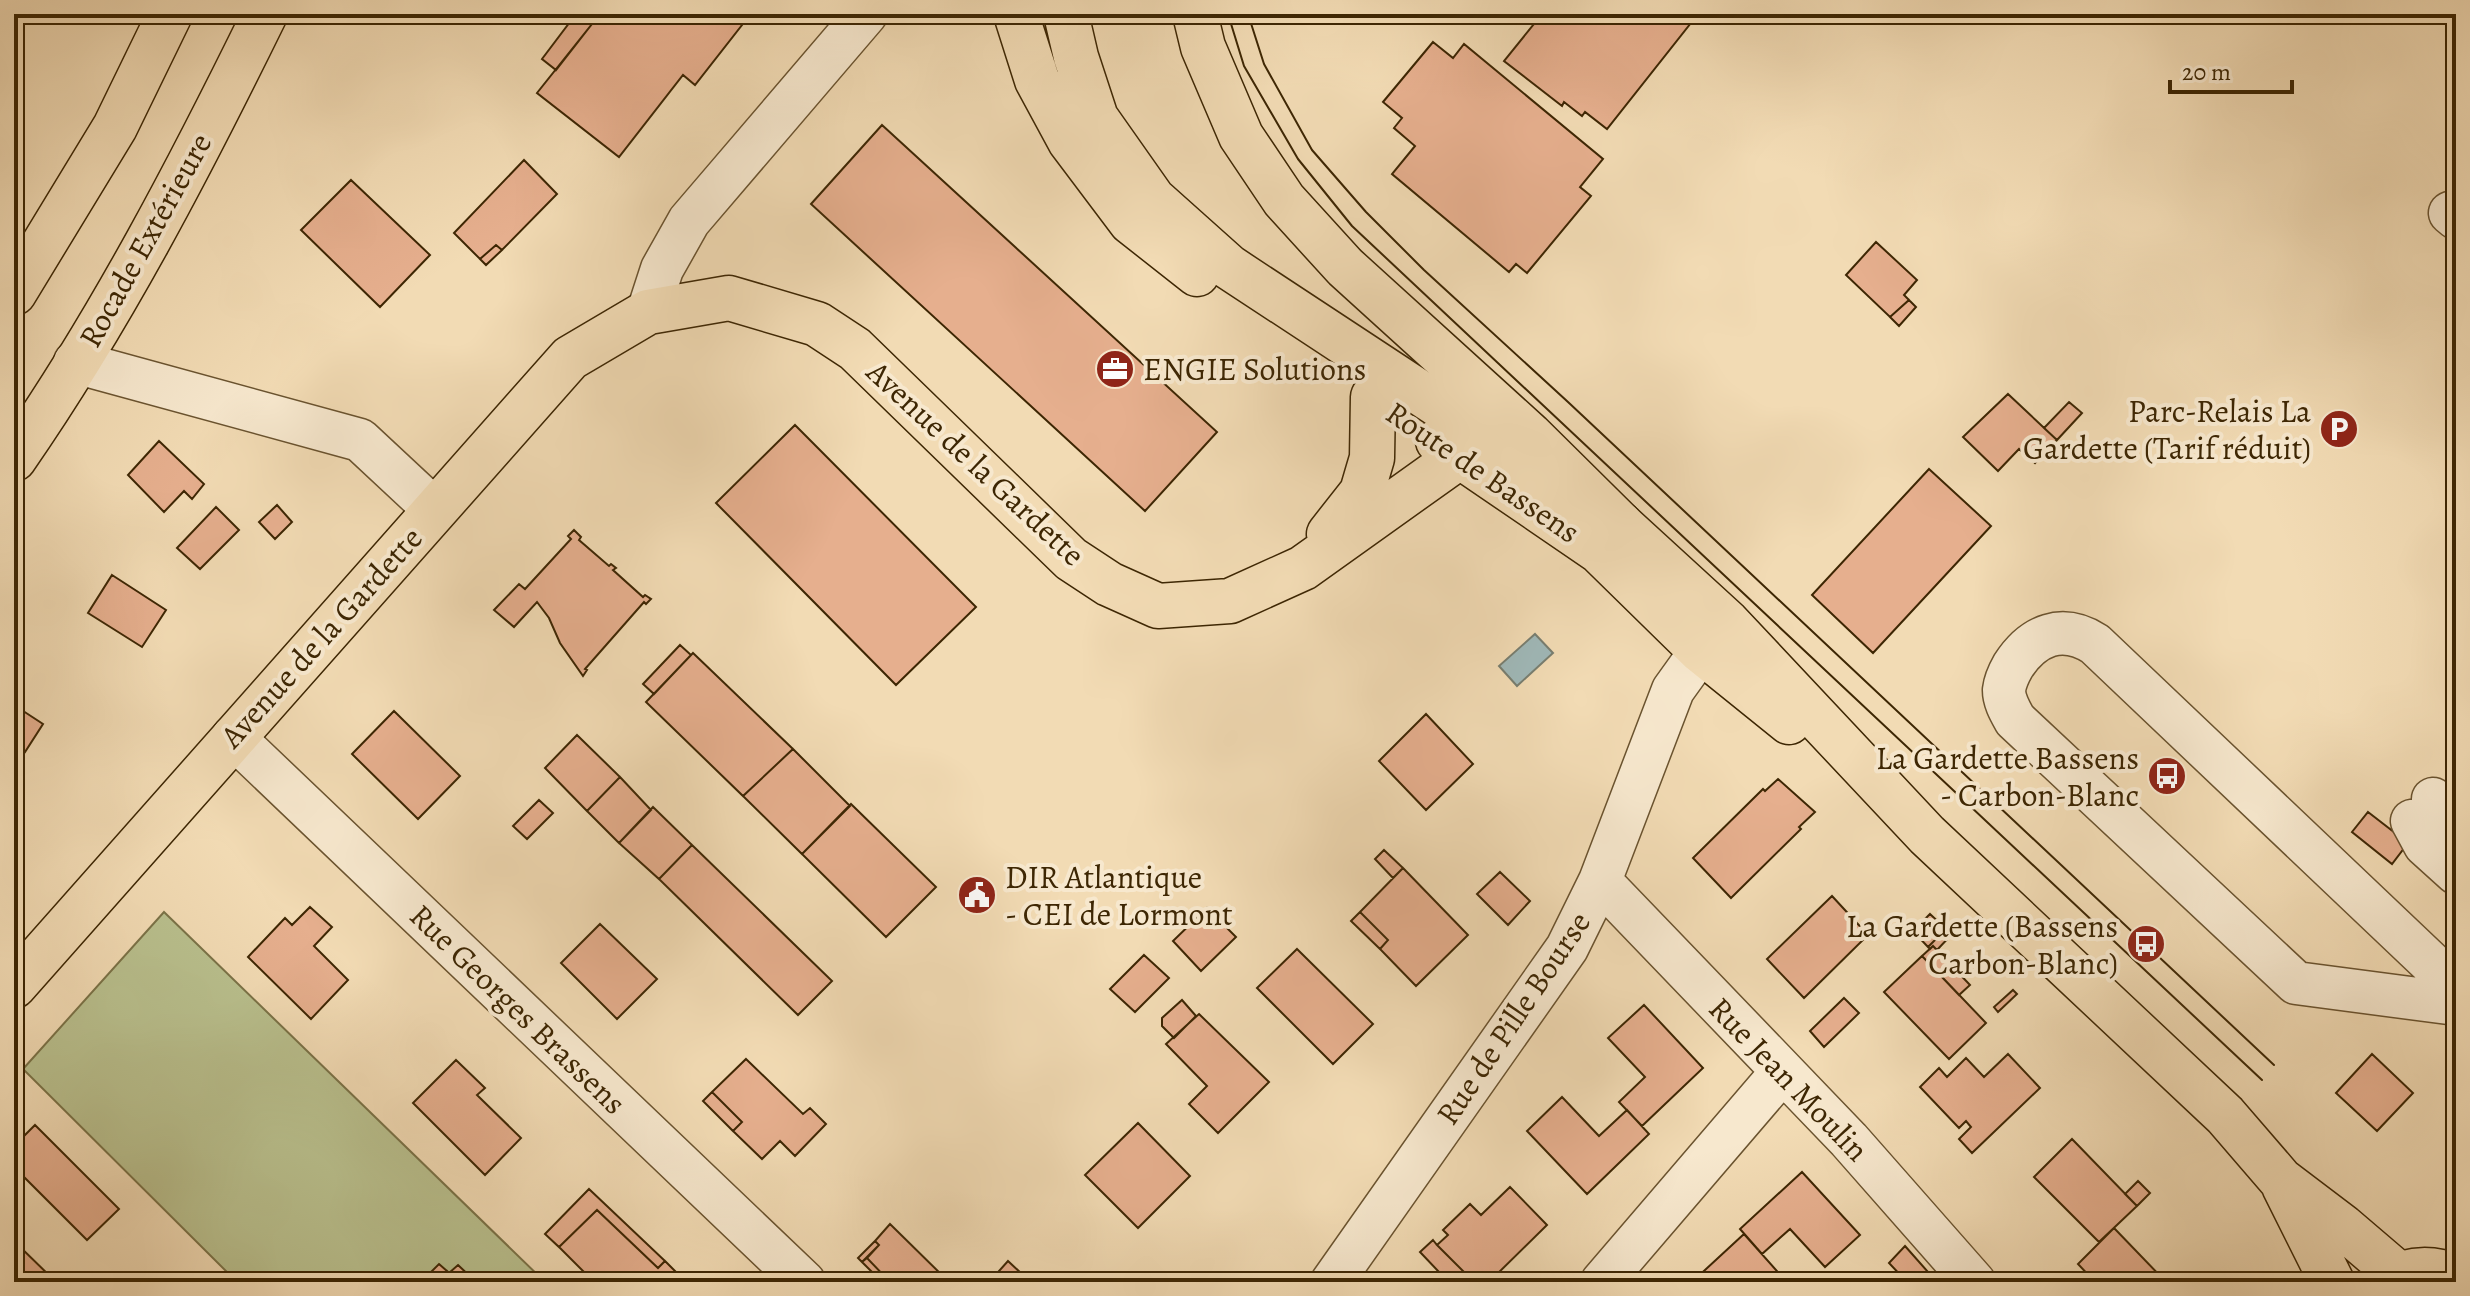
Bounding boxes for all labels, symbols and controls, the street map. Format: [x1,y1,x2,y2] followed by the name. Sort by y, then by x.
[2170,44,2292,94] scale bar
[2182,56,2231,88] text: 20 m
[68,125,222,355] street label: Rocade Extérieure
[1143,347,1366,391] place label: ENGIE Solutions
[1094,348,1136,390] office icon: ENGIE Solutions
[857,350,1095,576] street label: Avenue de la Gardette
[2023,389,2311,470] place label: Parc-Relais La Gardette (Tarif réduit)
[1377,391,1589,553] street label: Route de Bassens
[2318,408,2360,450] parking icon: Parc-Relais La Gardette (Tarif réduit)
[209,517,432,758] street label: Avenue de la Gardette
[1876,736,2139,817] place label: La Gardette Bassens - Carbon-Blanc
[2146,755,2188,797] bus stop icon: La Gardette Bassens - Carbon-Blanc
[1005,855,1233,936] place label: DIR Atlantique - CEI de Lormont
[956,874,998,916] public building icon: DIR Atlantique - CEI de Lormont
[400,894,636,1124] street label: Rue Georges Brassens
[1425,903,1601,1133] street label: Rue de Pille Bourse
[1846,904,2118,985] place label: La Gardette (Bassens Carbon-Blanc)
[2125,923,2167,965] bus stop icon: La Gardette (Bassens Carbon-Blanc)
[1699,987,1879,1171] street label: Rue Jean Moulin

